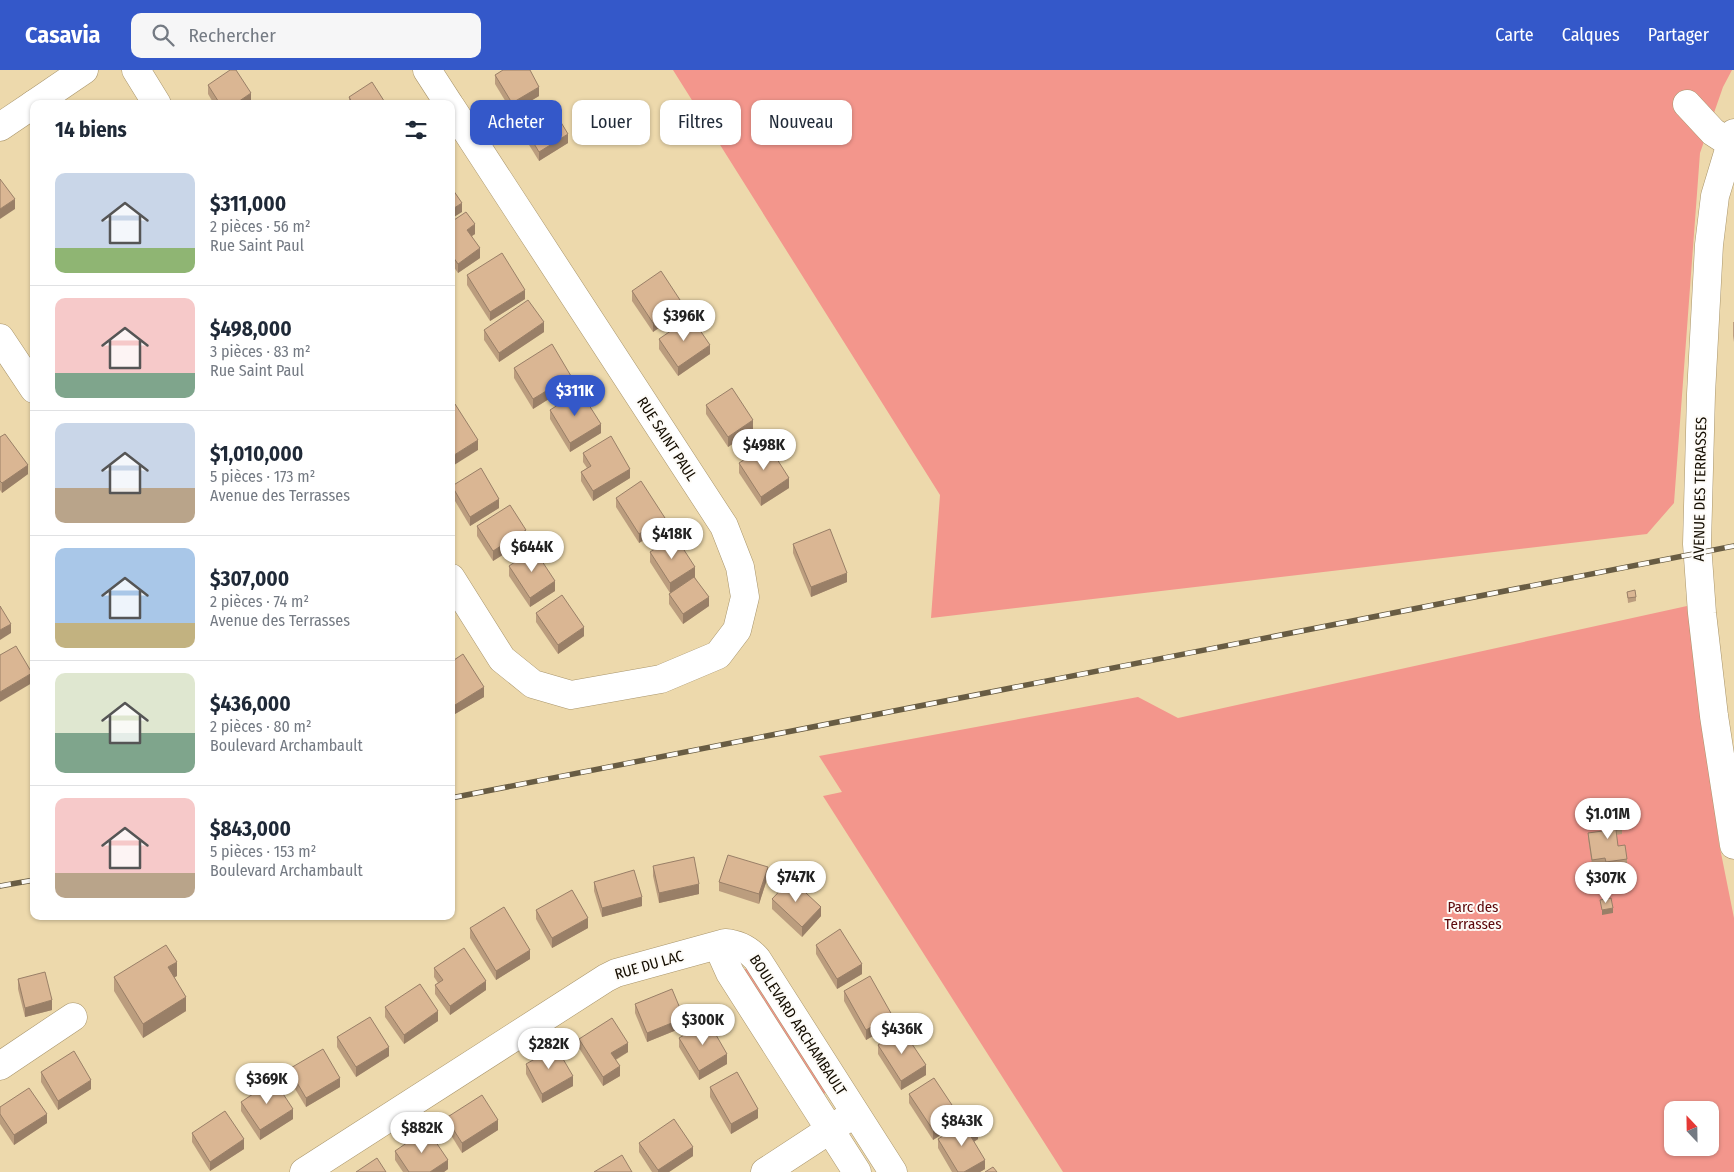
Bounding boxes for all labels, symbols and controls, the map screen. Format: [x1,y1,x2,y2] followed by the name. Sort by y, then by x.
[131,13,481,58] search box
[25,21,101,49] text: Casavia
[149,21,177,49] icon: search
[189,24,276,47] text: Rechercher
[1495,24,1534,46] text: Carte
[1562,24,1620,46] text: Calques
[1648,24,1709,46] text: Partager
[470,100,562,145] chip: Acheter
[572,100,650,145] chip: Louer
[660,100,741,145] chip: Filtres
[751,100,852,145] chip: Nouveau
[402,116,430,144] icon: filters
[55,117,127,143] text: 14 biens
[210,191,286,217] text: $311,000
[95,193,155,253] icon: home
[210,217,311,236] text: 2 pièces · 56 m²
[210,236,304,255] text: Rue Saint Paul
[649,300,719,342] pin: $396K
[663,306,705,325] text: $396K
[210,316,292,342] text: $498,000
[95,318,155,378] icon: home
[210,342,311,361] text: 3 pièces · 83 m²
[210,361,304,380] text: Rue Saint Paul
[540,374,610,417] pin: $311K
[556,381,594,400] text: $311K
[633,394,701,485] street label: RUE SAINT PAUL
[1690,417,1710,561] street label: AVENUE DES TERRASSES
[729,428,799,471] pin: $498K
[743,435,785,454] text: $498K
[210,441,303,467] text: $1,010,000
[95,443,155,503] icon: home
[210,467,315,486] text: 5 pièces · 173 m²
[210,486,350,505] text: Avenue des Terrasses
[637,518,707,560] pin: $418K
[652,524,692,543] text: $418K
[497,530,567,573] pin: $644K
[511,537,553,556] text: $644K
[210,566,289,592] text: $307,000
[95,568,155,628] icon: home
[210,592,309,611] text: 2 pièces · 74 m²
[210,611,350,630] text: Avenue des Terrasses
[210,691,291,717] text: $436,000
[95,693,155,753] icon: home
[210,717,312,736] text: 2 pièces · 80 m²
[210,736,363,755] text: Boulevard Archambault
[1567,798,1649,840] pin: $1.01M
[1586,804,1630,823] text: $1.01M
[210,816,291,842] text: $843,000
[95,818,155,878] icon: home
[210,842,316,861] text: 5 pièces · 153 m²
[761,860,831,903] pin: $747K
[210,861,363,880] text: Boulevard Archambault
[1571,862,1641,904] pin: $307K
[777,867,815,886] text: $747K
[1586,868,1626,887] text: $307K
[1444,898,1502,933] park label: Parc des Terrasses
[613,947,686,983] street label: RUE DU LAC
[746,951,850,1099] street label: BOULEVARD ARCHAMBAULT
[668,1004,738,1046] pin: $300K
[682,1010,724,1029] text: $300K
[867,1012,937,1055] pin: $436K
[881,1019,923,1038] text: $436K
[514,1028,584,1070] pin: $282K
[529,1034,569,1053] text: $282K
[232,1062,302,1105] pin: $369K
[246,1069,288,1088] text: $369K
[1664,1101,1719,1156] north arrow
[1664,1101,1719,1156] map controls
[927,1104,997,1147] pin: $843K
[941,1111,983,1130] text: $843K
[387,1112,457,1154] pin: $882K
[401,1118,443,1137] text: $882K

